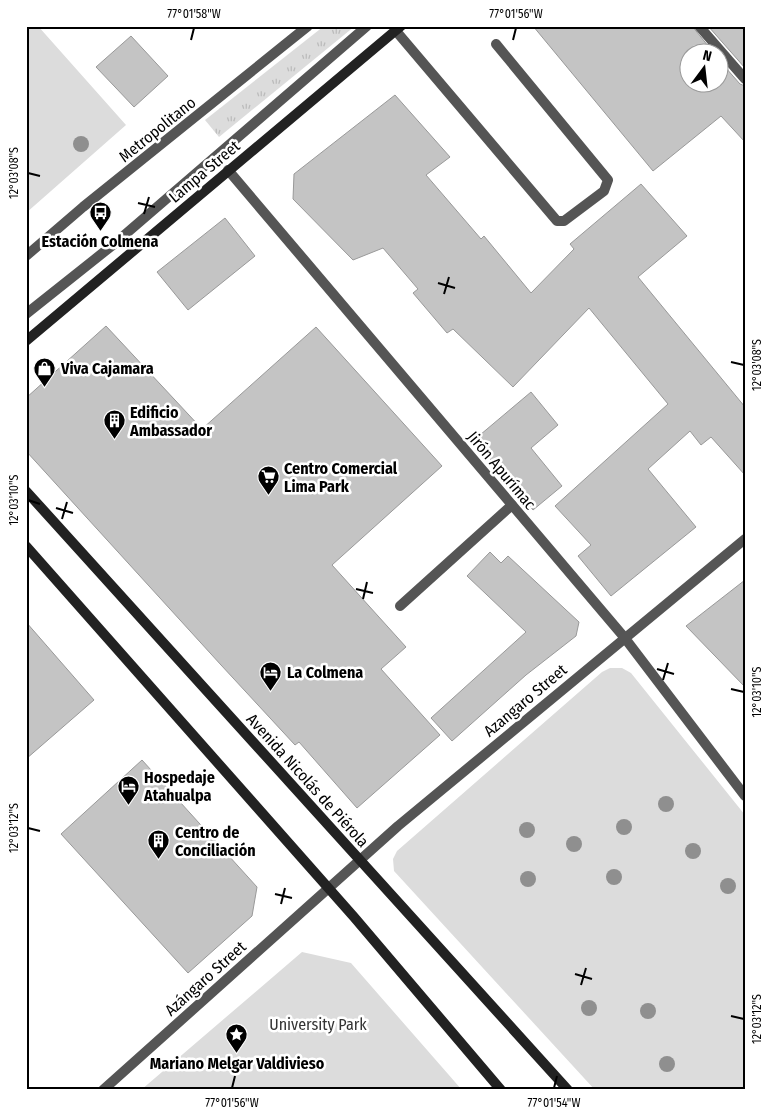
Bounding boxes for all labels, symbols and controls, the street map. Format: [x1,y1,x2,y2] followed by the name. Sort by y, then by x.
[167,7,221,21] text: 77°01'58"W
[489,7,543,21] text: 77°01'56"W
[678,42,728,92] north arrow
[701,47,713,65] text: N
[115,93,199,166] street label: Metropolitano
[165,136,244,206] street label: Lampa Street
[7,147,21,199] text: 12°03'08"S
[88,200,112,231] bus stop icon: Estación Colmena
[42,232,159,251] place label: Estación Colmena
[750,339,764,391] text: 12°03'08"S
[33,356,57,387] shop icon: Viva Cajamara
[60,359,154,378] place label: Viva Cajamara
[129,403,212,440] place label: Edificio Ambassador
[102,409,126,440] building icon: Edificio Ambassador
[463,427,540,513] street label: Jirón Apurímac
[284,459,398,496] place label: Centro Comercial Lima Park
[256,465,280,496] supermarket icon: Centro Comercial Lima Park
[7,475,21,525] text: 12°03'10"S
[259,660,283,691] hotel icon: La Colmena
[480,660,571,741] street label: Azangaro Street
[287,663,363,682] place label: La Colmena
[750,667,764,717] text: 12°03'10"S
[243,710,373,851] street label: Avenida Nicolás de Piérola
[143,768,215,805] place label: Hospedaje Atahualpa
[116,774,140,805] hotel icon: Hospedaje Atahualpa
[7,803,21,853] text: 12°03'12"S
[175,823,256,860] place label: Centro de Conciliación
[147,829,171,860] building icon: Centro de Conciliación
[161,936,250,1020] street label: Azángaro Street
[750,994,764,1044] text: 12°03'12"S
[269,1015,367,1034] park label: University Park
[225,1022,249,1053] place icon: Mariano Melgar Valdivieso
[150,1054,325,1073] place label: Mariano Melgar Valdivieso
[205,1096,259,1110] text: 77°01'56"W
[528,1096,580,1110] text: 77°01'54"W

